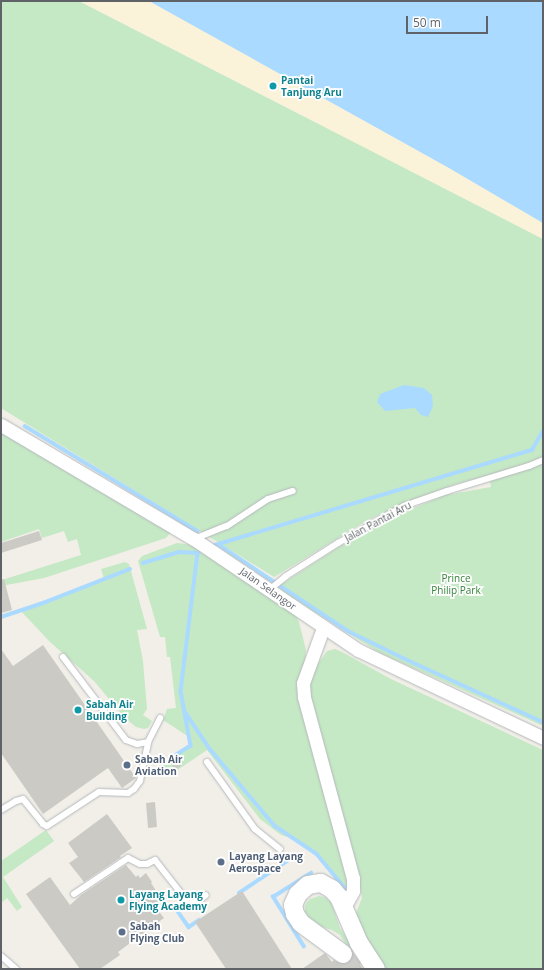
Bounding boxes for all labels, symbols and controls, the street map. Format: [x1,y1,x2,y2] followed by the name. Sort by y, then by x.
[408,8,490,34] scale bar
[413,14,441,31] text: 50 m
[281,74,342,98] place label: Pantai Tanjung Aru
[268,81,278,91] marker: Pantai Tanjung Aru
[343,499,413,545] street label: Jalan Pantai Aru
[238,565,298,613] street label: Jalan Selangor
[431,572,481,596] park label: Prince Philip Park
[86,698,134,722] place label: Sabah Air Building
[73,705,83,715] marker: Sabah Air Building
[135,753,183,776] place label: Sabah Air Aviation
[122,760,132,770] marker: Sabah Air Aviation
[229,850,303,874] place label: Layang Layang Aerospace
[216,857,226,867] marker: Layang Layang Aerospace
[129,888,207,912] place label: Layang Layang Flying Academy
[116,895,126,905] marker: Layang Layang Flying Academy
[130,920,184,944] place label: Sabah Flying Club
[117,927,127,937] marker: Sabah Flying Club

